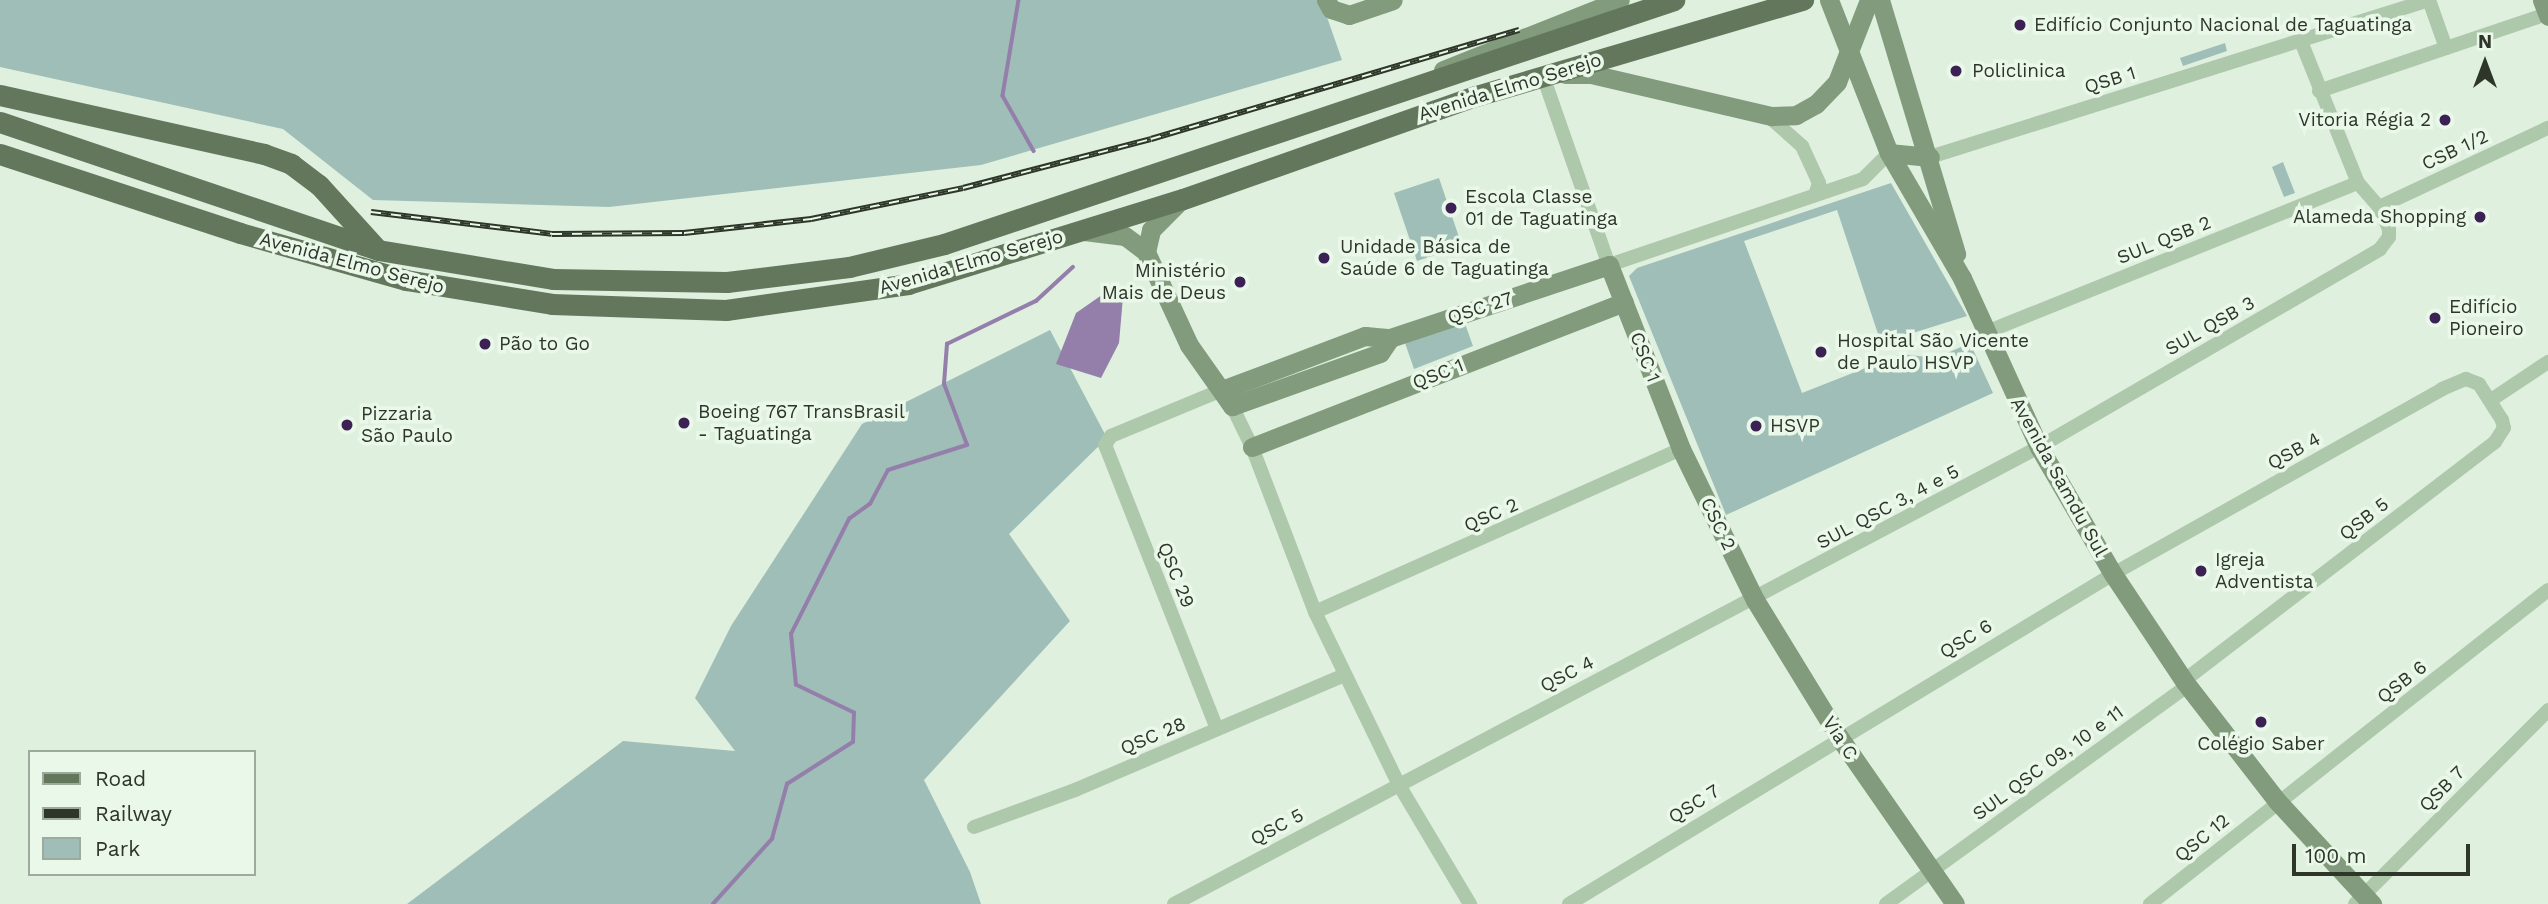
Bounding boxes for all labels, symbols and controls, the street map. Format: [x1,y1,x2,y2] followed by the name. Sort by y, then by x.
[2034,14,2413,36] place label: Edifício Conjunto Nacional de Taguatinga
[2012,17,2028,33] marker: Edifício Conjunto Nacional de Taguatinga
[2450,28,2520,98] north arrow
[2478,30,2492,53] text: N
[1416,48,1604,126] street label: Avenida Elmo Serejo
[1972,60,2065,82] place label: Policlinica
[1946,61,1966,81] marker: Policlinica
[2081,61,2139,99] street label: QSB 1
[2297,109,2431,131] place label: Vitoria Régia 2
[2437,112,2453,128] marker: Vitoria Régia 2
[2418,125,2492,175] street label: CSB 1/2
[1465,186,1618,230] place label: Escola Classe 01 de Taguatinga
[1443,200,1459,216] marker: Escola Classe 01 de Taguatinga
[2293,206,2466,228] place label: Alameda Shopping
[2472,209,2488,225] marker: Alameda Shopping
[2113,211,2215,269] street label: SUL QSB 2
[876,225,1066,299] street label: Avenida Elmo Serejo
[257,227,447,299] street label: Avenida Elmo Serejo
[1340,236,1549,280] place label: Unidade Básica de Saúde 6 de Taguatinga
[1314,248,1334,268] marker: Unidade Básica de Saúde 6 de Taguatinga
[1102,260,1226,304] place label: Ministério Mais de Deus
[1232,274,1248,290] marker: Ministério Mais de Deus
[1444,287,1516,329] street label: QSC 27
[2161,291,2259,361] street label: SUL QSB 3
[2449,296,2524,340] place label: Edifício Pioneiro
[2427,310,2443,326] marker: Edifício Pioneiro
[1625,329,1665,385] street label: CSC 1
[1837,330,2030,374] place label: Hospital São Vicente de Paulo HSVP
[499,333,590,355] place label: Pão to Go
[477,336,493,352] marker: Pão to Go
[1811,342,1831,362] marker: Hospital São Vicente de Paulo HSVP
[1409,354,1467,394] street label: QSC 1
[2006,393,2112,561] street label: Avenida Samdu Sul
[698,401,907,445] place label: Boeing 767 TransBrasil - Taguatinga
[361,403,453,447] place label: Pizzaria São Paulo
[676,415,692,431] marker: Boeing 767 TransBrasil - Taguatinga
[1770,415,1820,437] place label: HSVP
[339,417,355,433] marker: Pizzaria São Paulo
[1748,418,1764,434] marker: HSVP
[2264,427,2324,475] street label: QSB 4
[1813,460,1963,554] street label: SUL QSC 3, 4 e 5
[1460,493,1522,537] street label: QSC 2
[2335,493,2393,545] street label: QSB 5
[1696,494,1740,554] street label: CSC 2
[1153,539,1199,611] street label: QSC 29
[2215,549,2313,593] place label: Igreja Adventista
[2193,563,2209,579] marker: Igreja Adventista
[1936,614,1996,664] street label: QSC 6
[1536,651,1598,697] street label: QSC 4
[2373,656,2431,708] street label: QSB 6
[1968,700,2128,826] street label: SUL QSC 09, 10 e 11
[1117,712,1189,760] street label: QSC 28
[1817,712,1863,764] street label: Via C
[2253,714,2269,730] marker: Colégio Saber
[2197,733,2325,755] place label: Colégio Saber
[28,750,256,876] legend
[2414,761,2470,817] street label: QSB 7
[95,766,146,791] text: Road
[1664,779,1724,829] street label: QSC 7
[95,801,172,826] text: Railway
[1247,804,1307,850] street label: QSC 5
[2170,809,2234,867] street label: QSC 12
[2296,830,2474,874] scale bar
[95,836,140,861] text: Park
[2305,843,2367,868] text: 100 m

